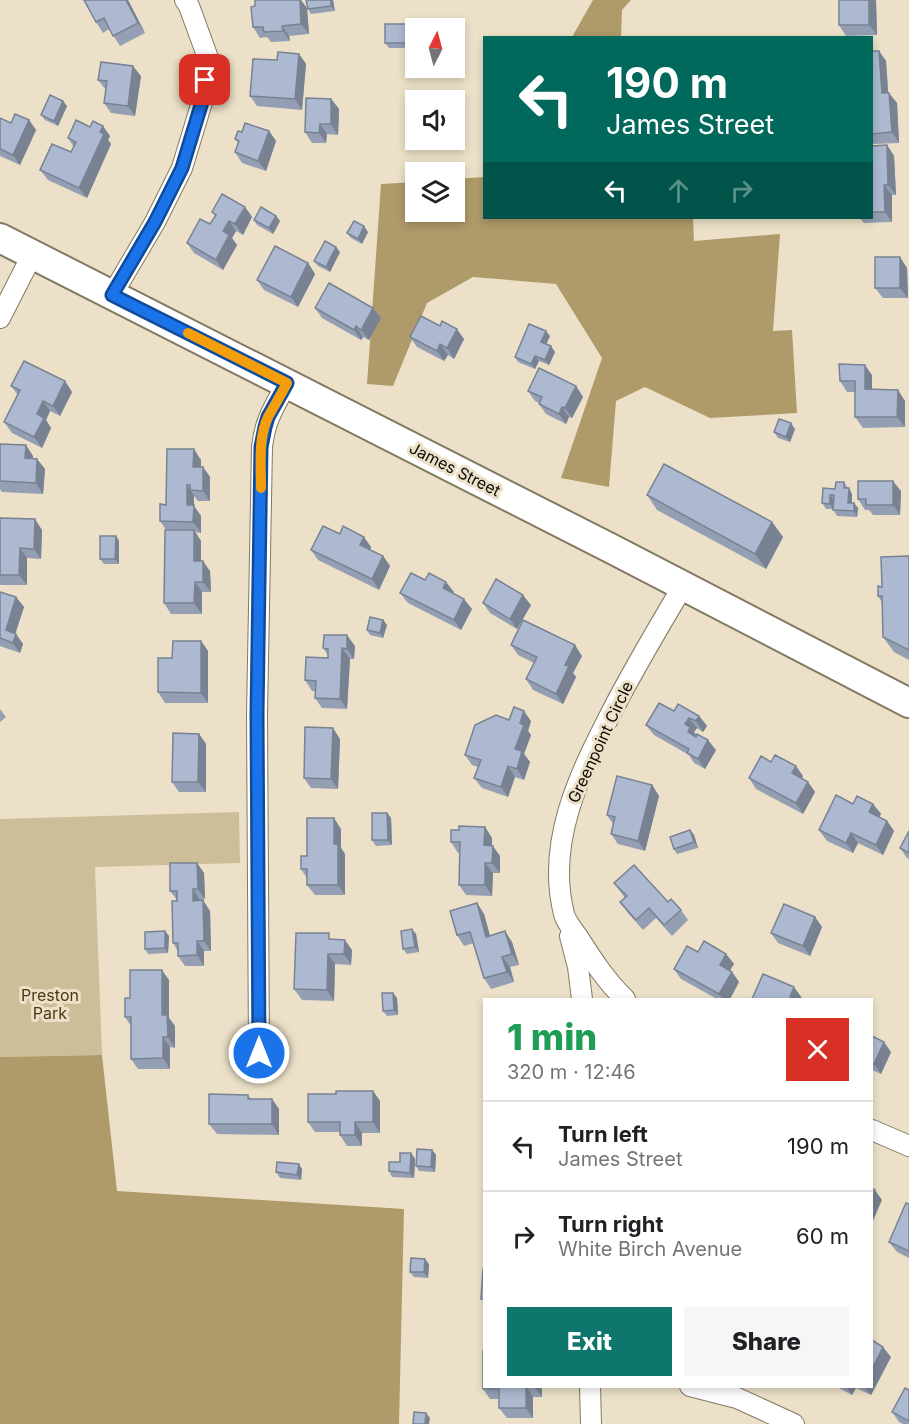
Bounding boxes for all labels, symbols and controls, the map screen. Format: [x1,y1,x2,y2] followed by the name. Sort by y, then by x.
[405,18,465,78] north arrow
[405,18,465,222] map controls
[179,54,230,105] pin
[606,57,728,108] text: 190 m
[507,60,585,138] icon: left
[188,63,221,96] icon: arrive
[405,90,465,150] button: sound
[606,108,774,141] text: James Street
[405,162,465,222] button: layers
[599,174,632,207] icon: left
[662,174,695,207] icon: ahead
[725,174,758,207] icon: right
[406,437,504,501] street label: James Street
[563,678,637,806] street label: Greenpoint Circle
[21,985,79,1023] park label: Preston Park
[507,1015,597,1059] text: 1 min
[786,1018,849,1081] button: close
[227,1021,291,1085] position arrow
[507,1060,636,1084] text: 320 m · 12:46
[558,1121,648,1147] text: Turn left
[507,1130,540,1163] icon: left
[787,1133,849,1159] text: 190 m
[558,1147,682,1171] text: James Street
[558,1211,664,1237] text: Turn right
[507,1220,540,1253] icon: right
[796,1223,849,1249] text: 60 m
[558,1237,742,1261] text: White Birch Avenue
[507,1307,672,1376] button: Exit
[684,1307,849,1376] button: Share

